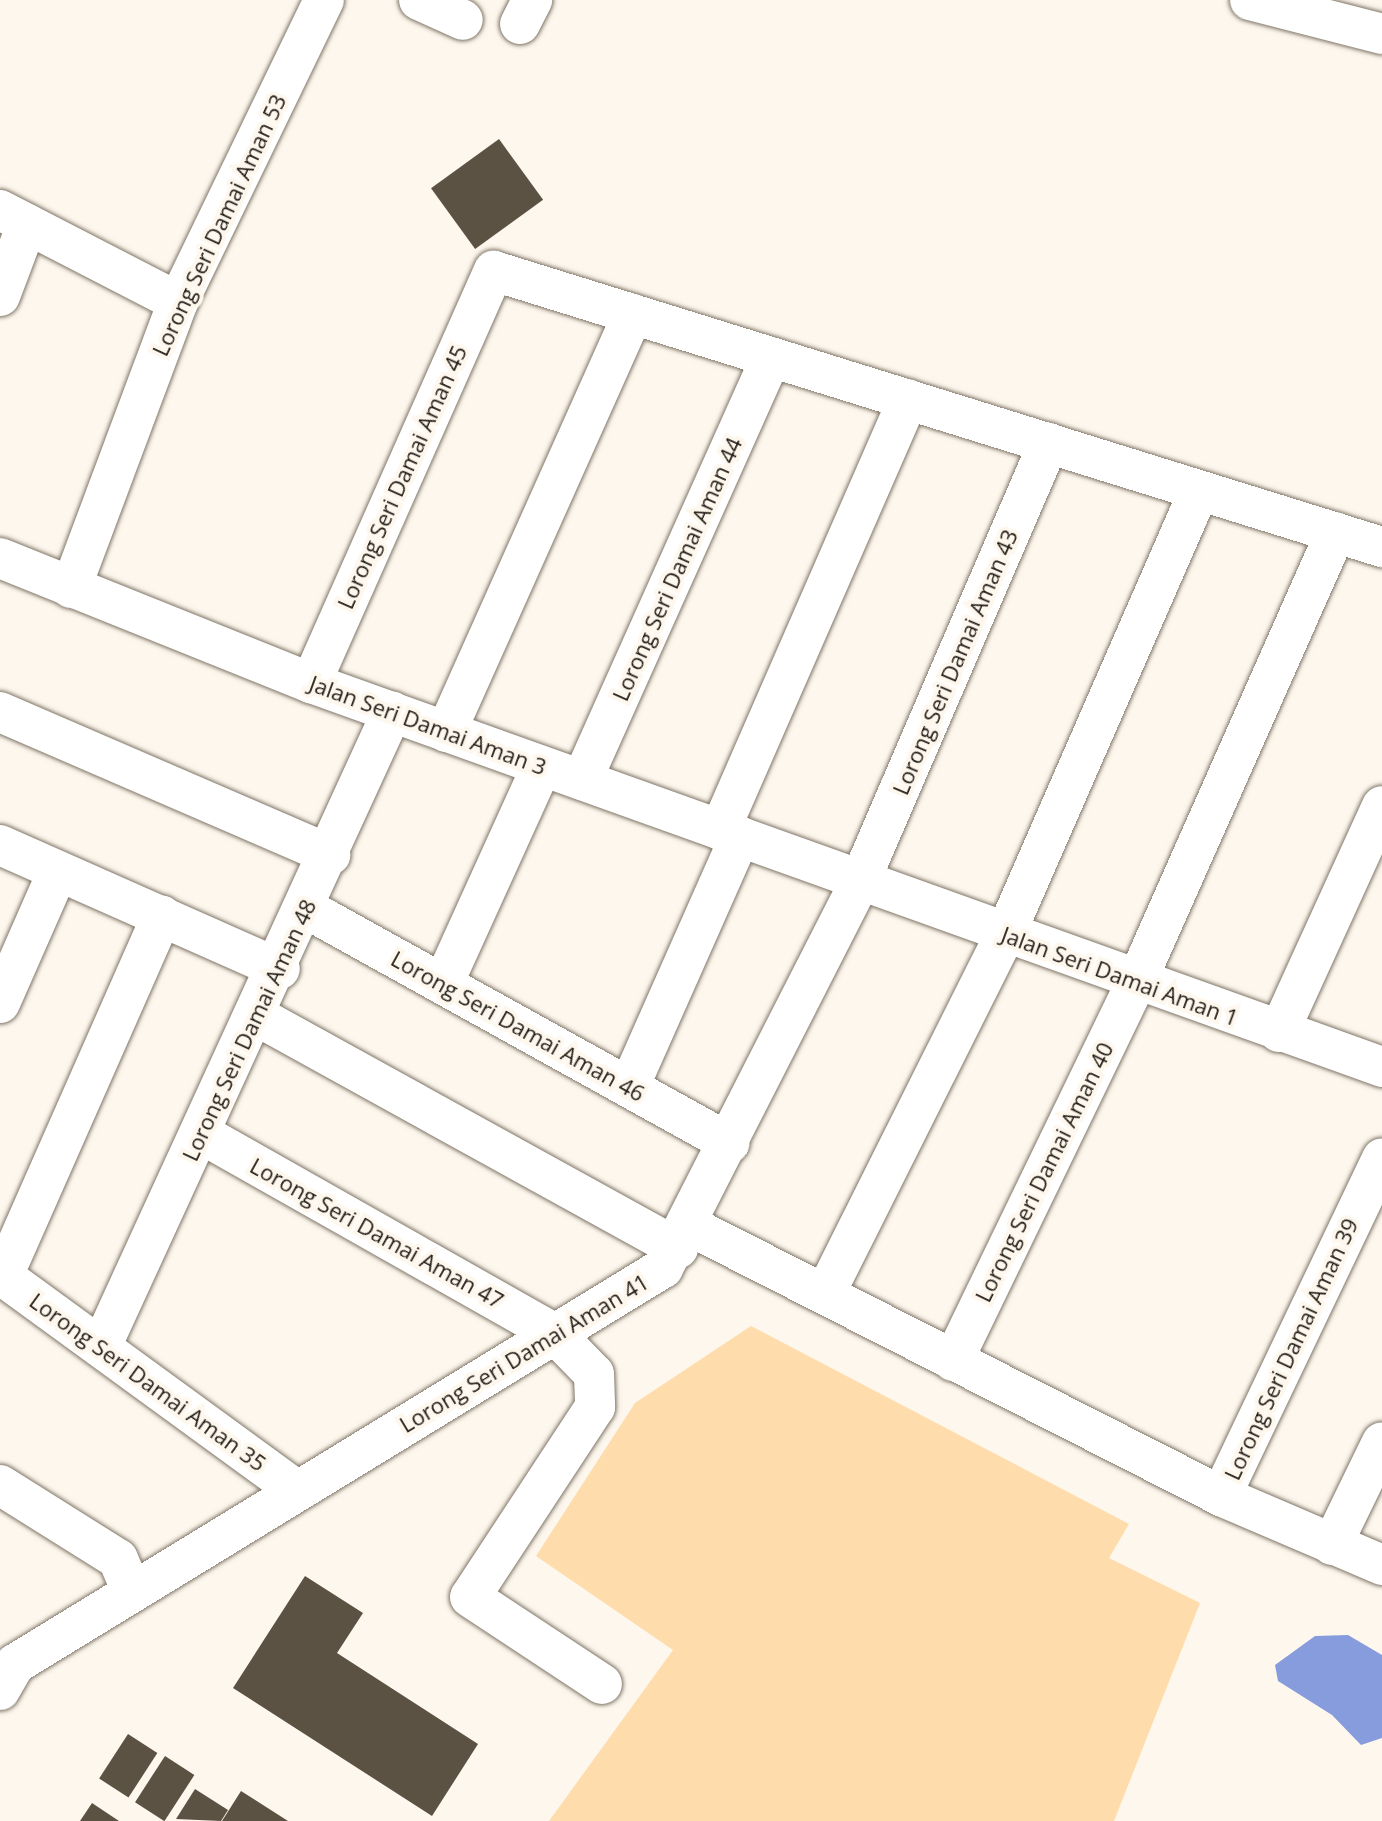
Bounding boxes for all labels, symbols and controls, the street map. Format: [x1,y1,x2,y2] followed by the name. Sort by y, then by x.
[147,90,291,360] street label: Lorong Seri Damai Aman 53
[332,341,472,613] street label: Lorong Seri Damai Aman 45
[607,433,747,705] street label: Lorong Seri Damai Aman 44
[887,525,1023,799] street label: Lorong Seri Damai Aman 43
[306,670,550,780] street label: Jalan Seri Damai Aman 3
[177,895,321,1165] street label: Lorong Seri Damai Aman 48
[998,921,1242,1031] street label: Jalan Seri Damai Aman 1
[387,945,649,1107] street label: Lorong Seri Damai Aman 46
[970,1038,1118,1306] street label: Lorong Seri Damai Aman 40
[246,1152,508,1314] street label: Lorong Seri Damai Aman 47
[1219,1214,1363,1484] street label: Lorong Seri Damai Aman 39
[395,1268,653,1438] street label: Lorong Seri Damai Aman 41
[25,1287,271,1477] street label: Lorong Seri Damai Aman 35

